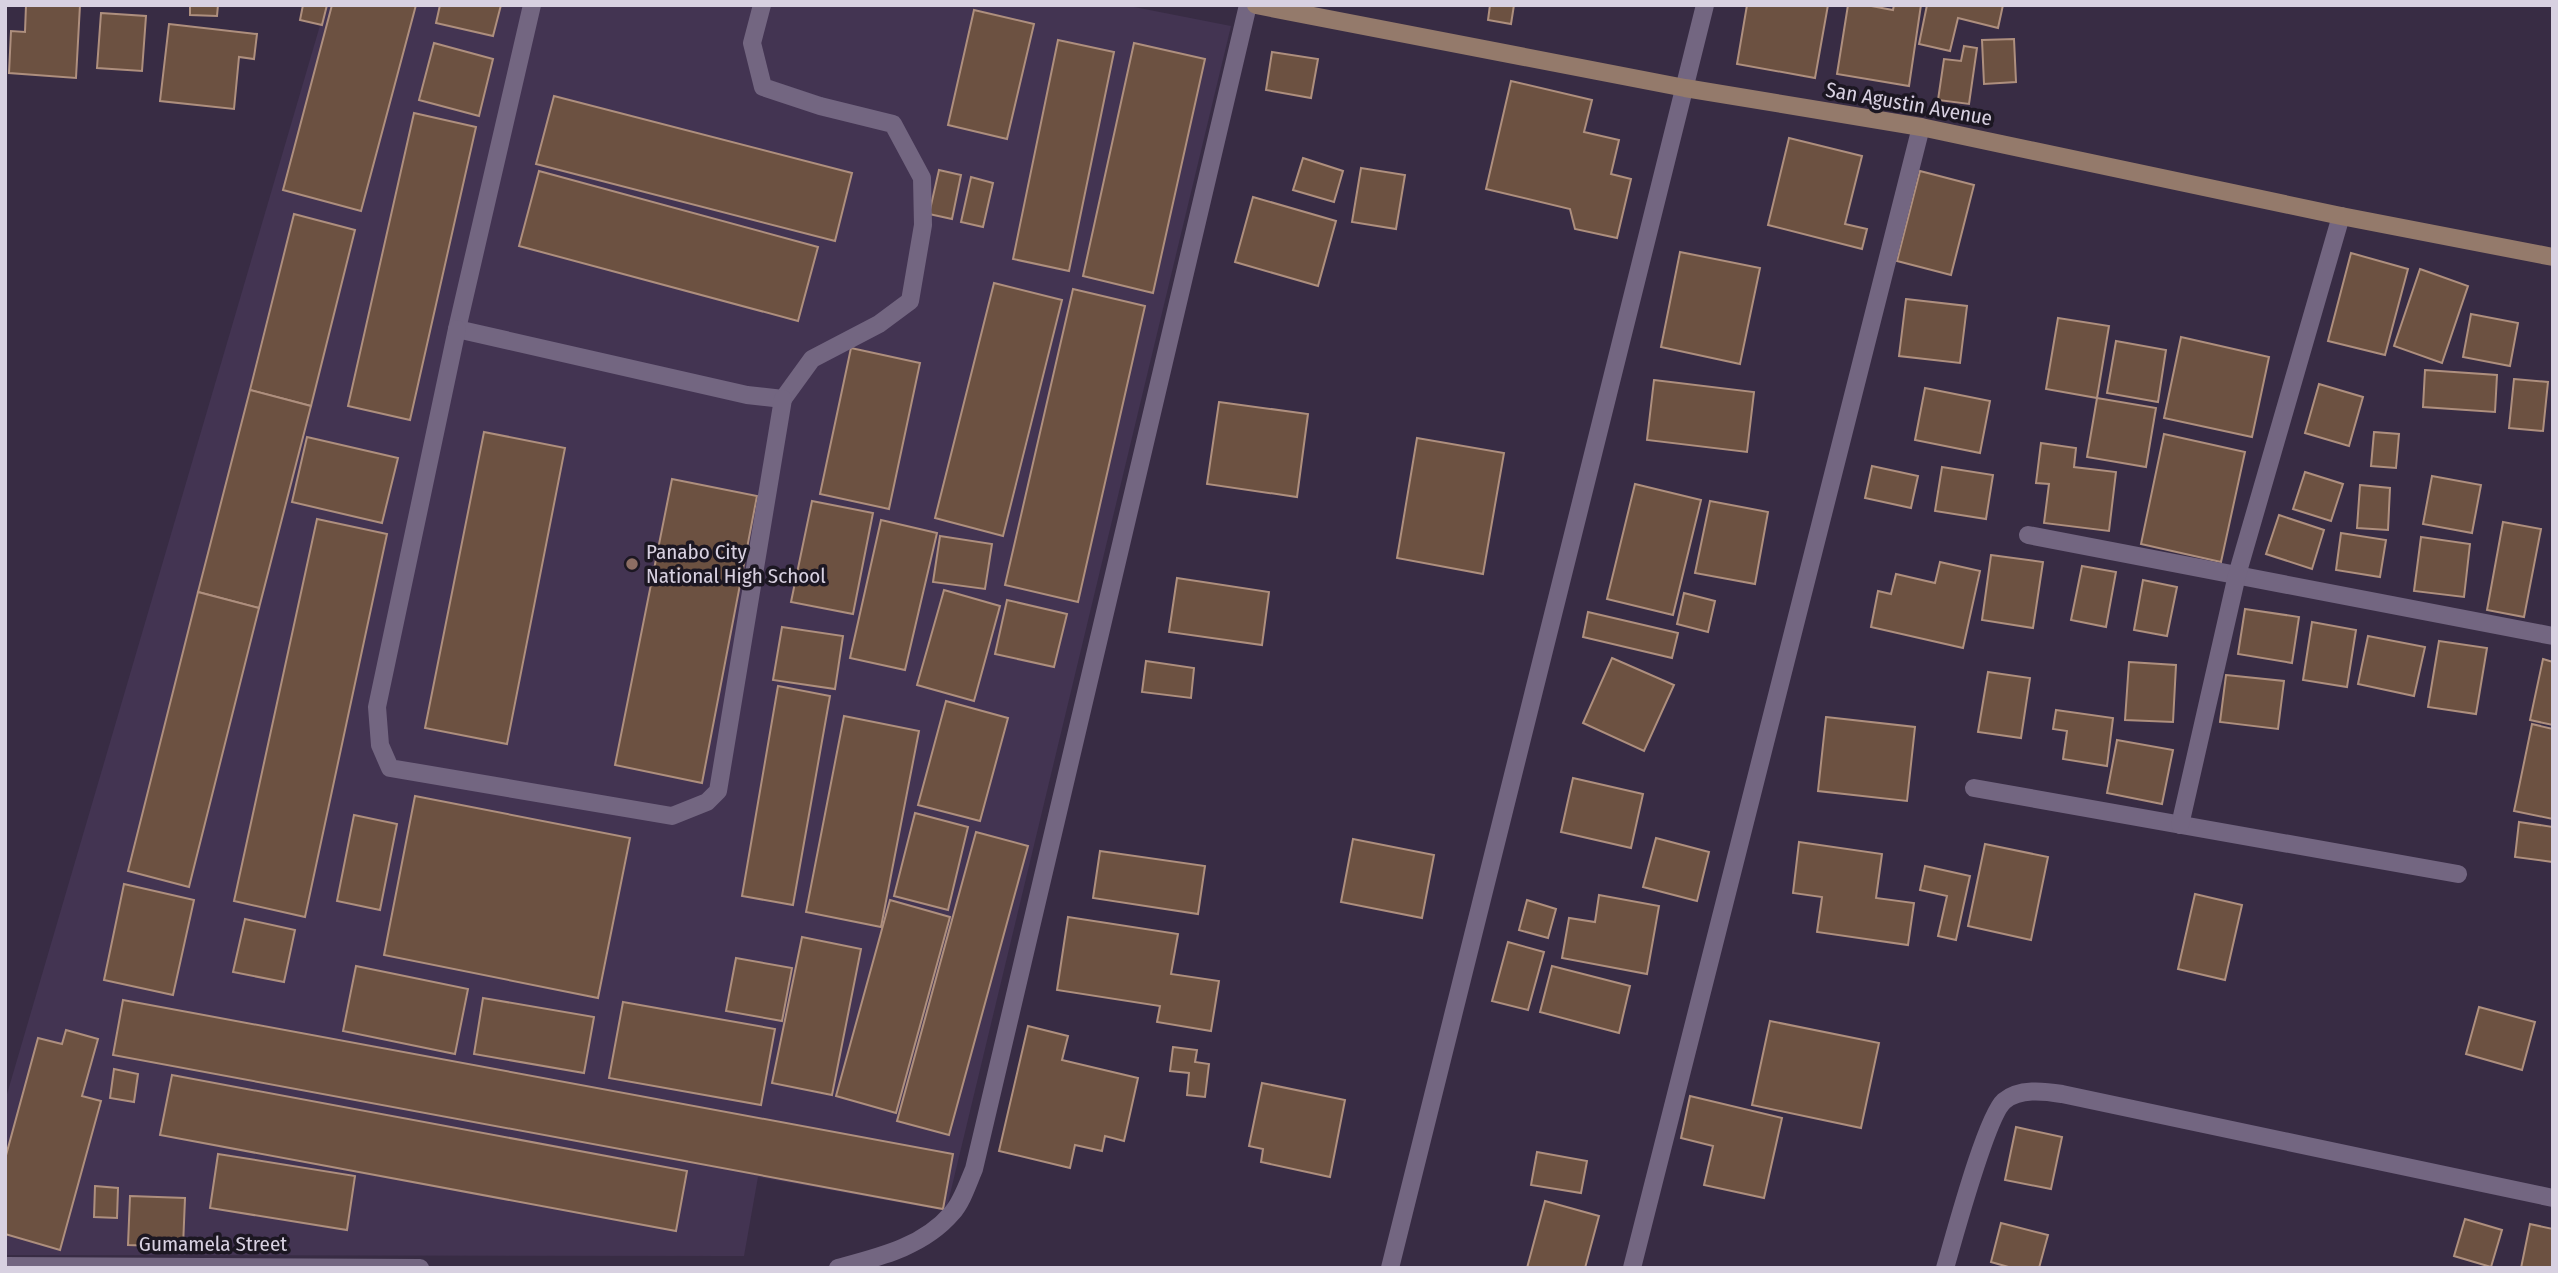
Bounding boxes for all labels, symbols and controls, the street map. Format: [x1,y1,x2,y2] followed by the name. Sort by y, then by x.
[1824,77,1994,131] street label: San Agustin Avenue
[646,539,826,589] place label: Panabo City National High School
[624,556,640,572] marker: Panabo City National High School
[139,1231,287,1257] street label: Gumamela Street

